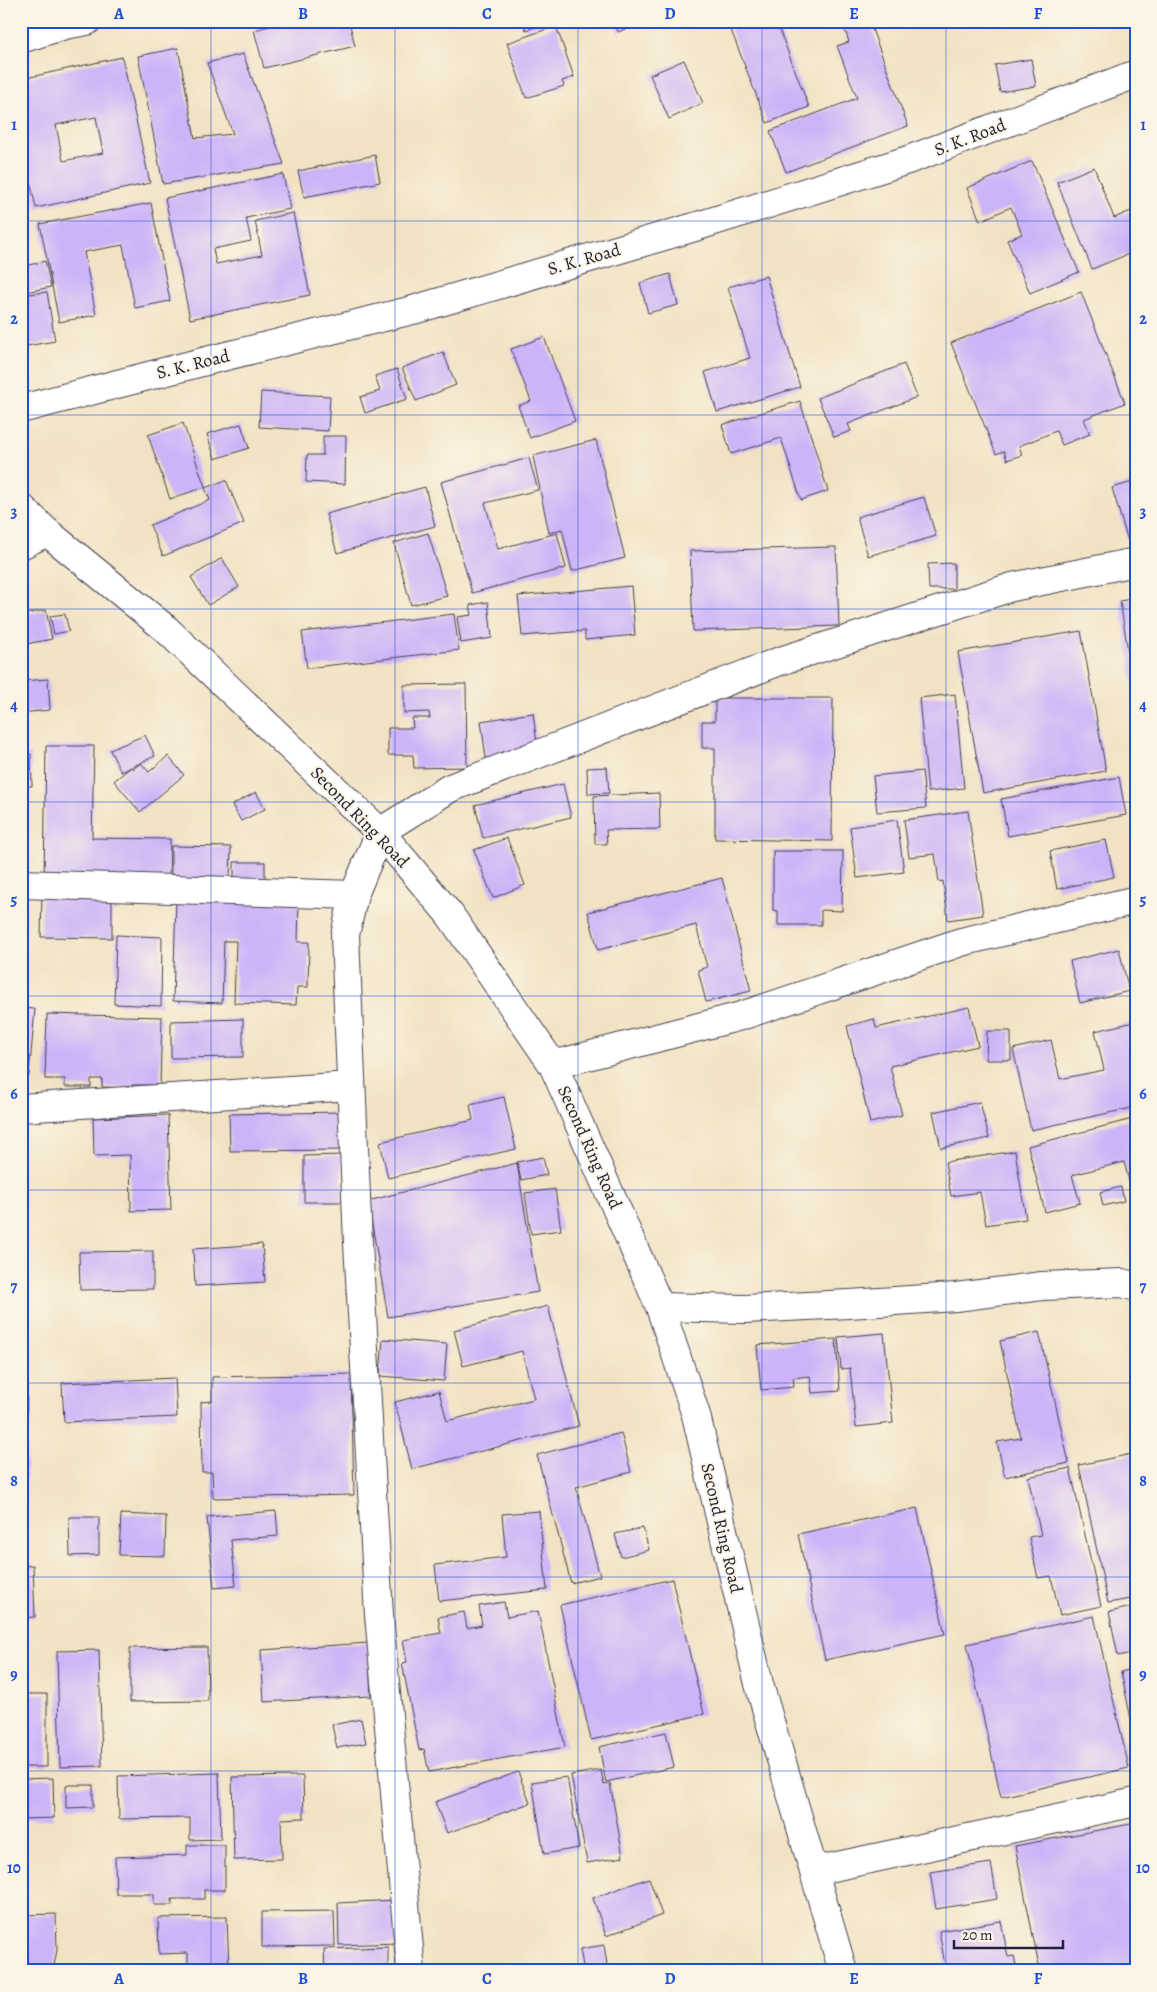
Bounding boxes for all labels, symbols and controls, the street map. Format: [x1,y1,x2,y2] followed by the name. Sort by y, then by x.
[113,3,125,25] text: A
[298,3,308,25] text: B
[482,3,492,25] text: C
[664,3,676,25] text: D
[849,3,859,25] text: E
[1034,3,1043,25] text: F
[931,112,1009,162] street label: S. K. Road
[11,114,17,136] text: 1
[1140,114,1146,136] text: 1
[545,237,623,281] street label: S. K. Road
[10,308,18,330] text: 2
[1139,308,1147,330] text: 2
[154,343,232,385] street label: S. K. Road
[11,501,18,523] text: 3
[1140,501,1147,523] text: 3
[10,695,18,717] text: 4
[1139,695,1147,717] text: 4
[305,761,415,873] street label: Second Ring Road
[11,889,18,911] text: 5
[1140,889,1147,911] text: 5
[552,1082,628,1213] street label: Second Ring Road
[10,1083,18,1105] text: 6
[1139,1083,1147,1105] text: 6
[11,1276,18,1298] text: 7
[1140,1276,1147,1298] text: 7
[695,1461,749,1596] street label: Second Ring Road
[10,1470,18,1492] text: 8
[1139,1470,1147,1492] text: 8
[10,1664,18,1686] text: 9
[1139,1664,1147,1686] text: 9
[7,1857,21,1879] text: 10
[1136,1857,1150,1879] text: 10
[954,1917,1063,1949] scale bar
[962,1925,993,1945] text: 20 m
[113,1968,125,1990] text: A
[298,1968,308,1990] text: B
[482,1968,492,1990] text: C
[664,1968,676,1990] text: D
[849,1968,859,1990] text: E
[1034,1968,1043,1990] text: F

